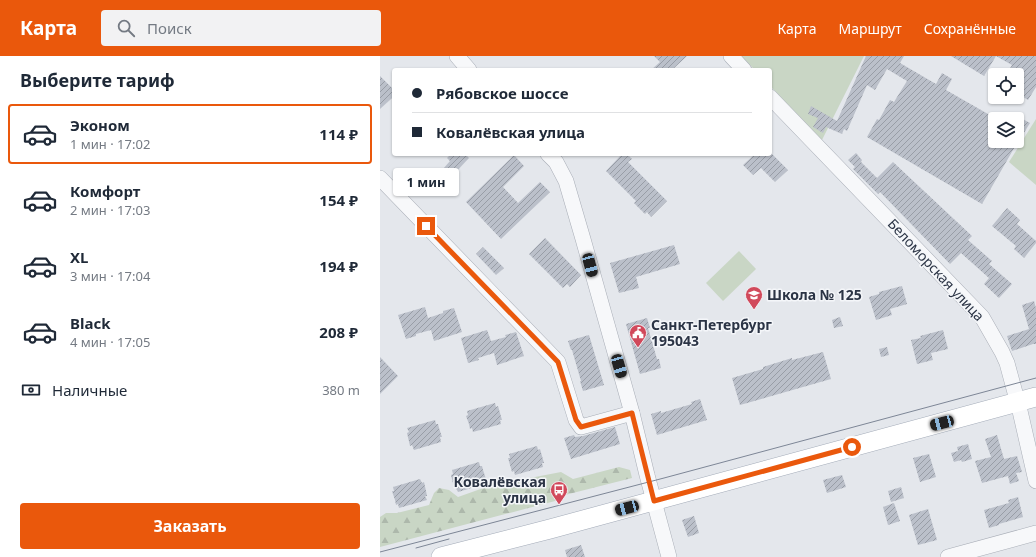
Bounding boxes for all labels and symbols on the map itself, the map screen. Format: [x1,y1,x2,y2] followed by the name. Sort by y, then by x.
[393,168,459,196] callout: 1 мин
[884,214,989,325] street label: Беломорская улица
[417,217,435,235] route end
[581,252,599,278] car
[744,285,764,310] school or university icon: Школа № 125
[767,285,862,304] place label: Школа № 125
[651,315,772,350] place label: Санкт-Петербург 195043
[628,323,648,348] public building icon: Санкт-Петербург 195043
[610,353,628,379] car
[929,414,955,432] car
[843,438,861,456] route start
[453,472,546,507] place label: Ковалёвская улица
[549,480,569,505] bus stop icon: Ковалёвская улица
[614,499,640,517] car

